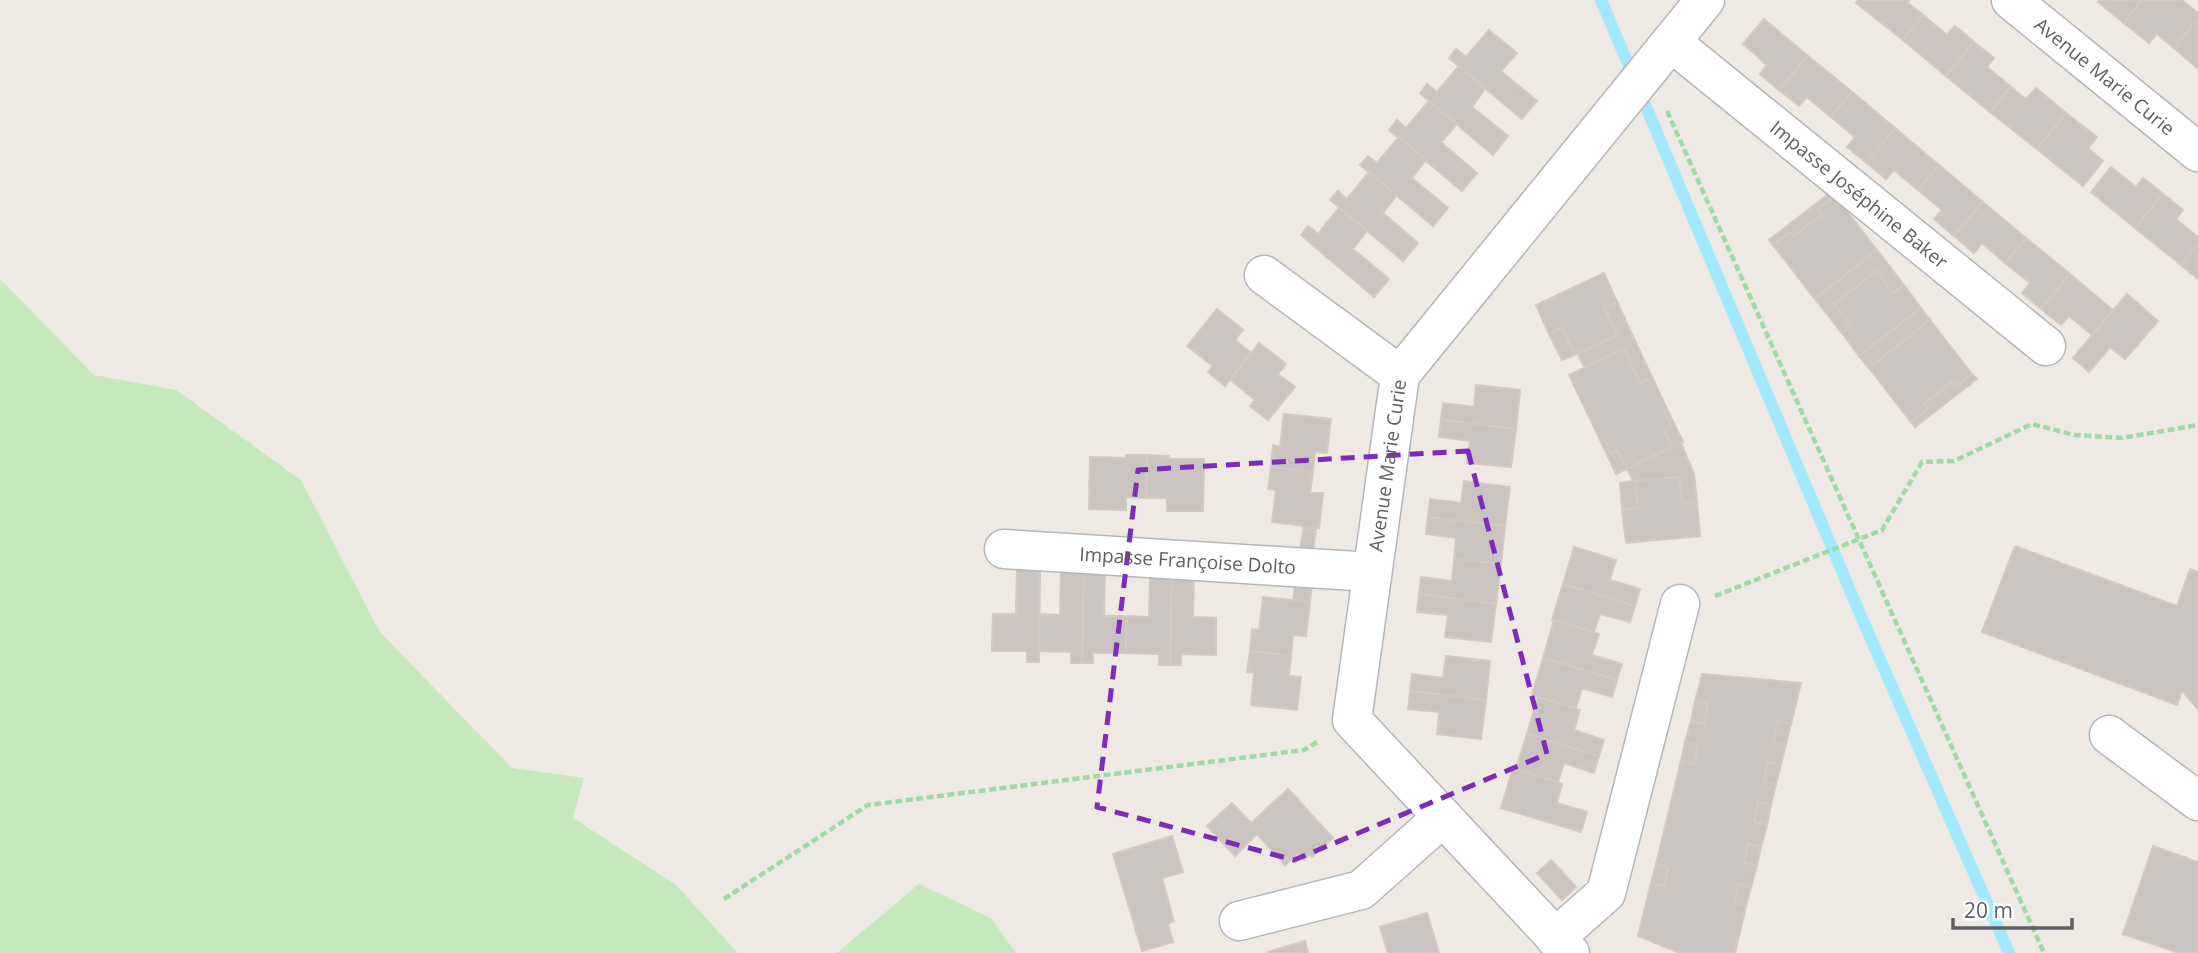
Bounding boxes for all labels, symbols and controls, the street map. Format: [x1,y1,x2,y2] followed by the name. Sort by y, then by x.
[2029,11,2181,141] street label: Avenue Marie Curie
[1765,114,1953,274] street label: Impasse Joséphine Baker
[1363,378,1412,553] street label: Avenue Marie Curie
[1079,541,1297,580] street label: Impasse Françoise Dolto
[1953,886,2072,930] scale bar
[1964,896,2013,924] text: 20 m

